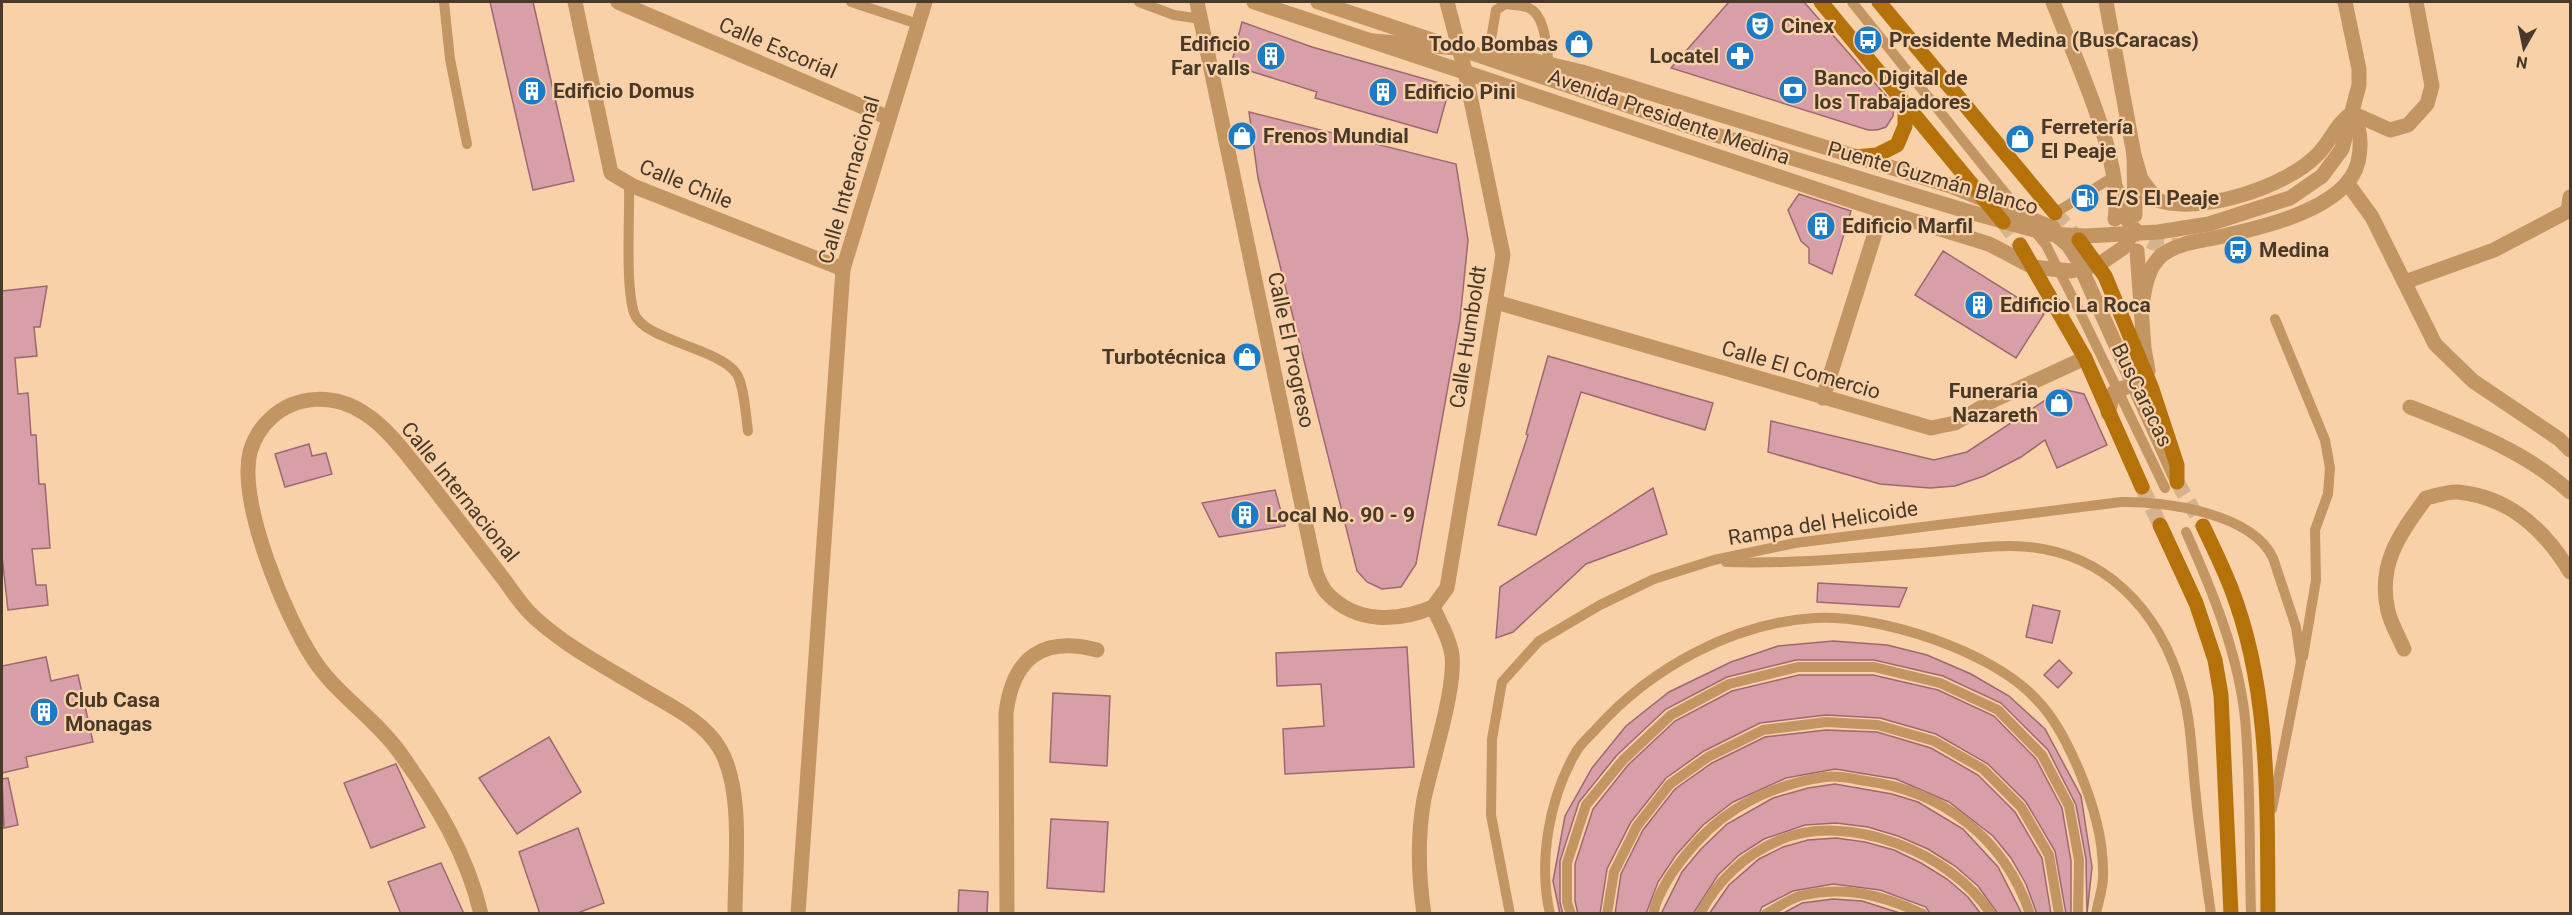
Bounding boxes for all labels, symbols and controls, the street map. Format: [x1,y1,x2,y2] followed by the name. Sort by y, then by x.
[1744,10,1776,42] theatre icon: Cinex
[715,12,841,84] street label: Calle Escorial
[1781,14,1834,38] place label: Cinex
[2494,18,2554,78] north arrow
[1852,24,1884,56] bus stop icon: Presidente Medina (BusCaracas)
[1563,28,1595,60] shop icon: Todo Bombas
[1889,28,2199,52] place label: Presidente Medina (BusCaracas)
[1171,32,1250,80] place label: Edificio Far valls
[1429,32,1558,56] place label: Todo Bombas
[1255,40,1287,72] building icon: Edificio Far valls
[1724,40,1756,72] pharmacy icon: Locatel
[1650,44,1719,68] place label: Locatel
[2515,52,2529,73] text: N
[1545,64,1793,170] street label: Avenida Presidente Medina
[1814,66,1971,114] place label: Banco Digital de los Trabajadores
[1777,74,1809,106] bank icon: Banco Digital de los Trabajadores
[516,75,548,107] building icon: Edificio Domus
[1367,76,1399,108] building icon: Edificio Pini
[553,79,695,103] place label: Edificio Domus
[1404,80,1516,104] place label: Edificio Pini
[814,93,884,267] street label: Calle Internacional
[2041,115,2133,163] place label: Ferretería El Peaje
[1226,120,1258,152] shop icon: Frenos Mundial
[2004,123,2036,155] shop icon: Ferretería El Peaje
[1263,124,1409,148] place label: Frenos Mundial
[1825,136,2041,220] street label: Puente Guzmán Blanco
[636,154,736,214] street label: Calle Chile
[2069,182,2101,214] fuel station icon: E/S El Peaje
[2106,186,2219,210] place label: E/S El Peaje
[1805,210,1837,242] building icon: Edificio Marfil
[1842,214,1973,238] place label: Edificio Marfil
[2222,234,2254,266] bus stop icon: Medina
[2259,238,2329,262] place label: Medina
[1445,264,1491,410] street label: Calle Humboldt
[1263,270,1319,430] street label: Calle El Progreso
[1963,289,1995,321] building icon: Edificio La Roca
[2000,293,2151,317] place label: Edificio La Roca
[1719,336,1883,404] street label: Calle El Comercio
[2107,339,2177,451] street label: BusCaracas
[1231,341,1263,373] shop icon: Turbotécnica
[1102,345,1226,369] place label: Turbotécnica
[1949,379,2038,427] place label: Funeraria Nazareth
[2043,387,2075,419] shop icon: Funeraria Nazareth
[396,417,524,567] street label: Calle Internacional
[1726,496,1920,550] street label: Rampa del Helicoide
[1229,499,1261,531] building icon: Local No. 90 - 9
[1266,503,1415,527] place label: Local No. 90 - 9
[65,688,160,736] place label: Club Casa Monagas
[28,696,60,728] building icon: Club Casa Monagas

